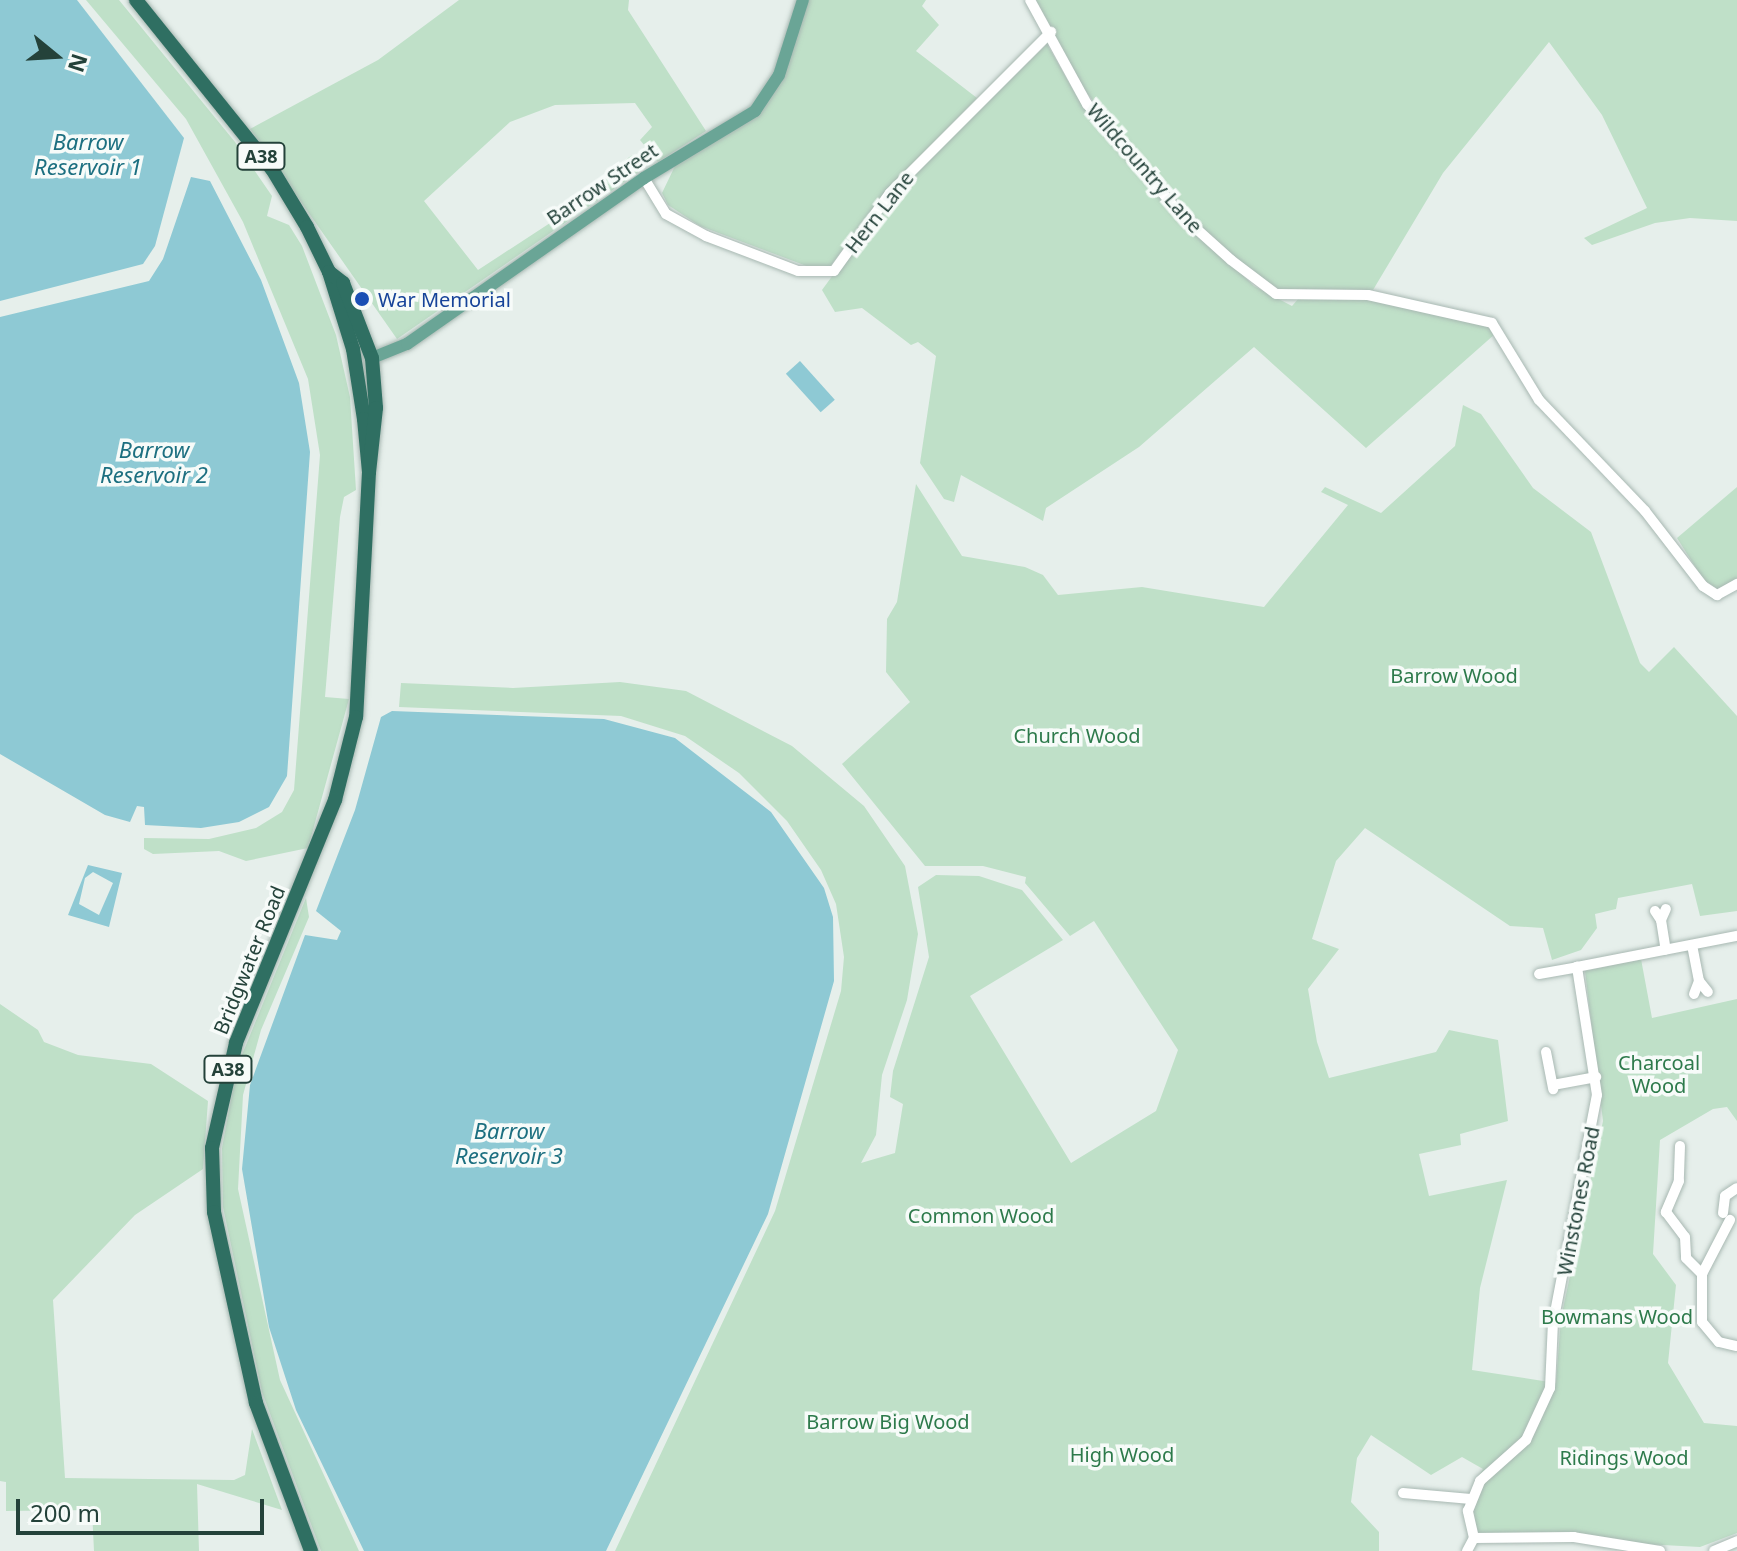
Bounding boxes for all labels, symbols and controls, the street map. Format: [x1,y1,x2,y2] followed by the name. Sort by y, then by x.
[16,16,96,96] north arrow
[62,50,96,77] text: N
[1082,98,1208,238] street label: Wildcountry Lane
[34,128,142,180] water label: Barrow Reservoir 1
[542,138,662,230] street label: Barrow Street
[235,142,287,170] road number: A38
[840,166,918,258] street label: Hern Lane
[378,287,511,311] place label: War Memorial
[353,290,371,308] marker: War Memorial
[100,436,208,488] water label: Barrow Reservoir 2
[1390,663,1518,687] park label: Barrow Wood
[1013,723,1141,747] park label: Church Wood
[208,882,290,1038] street label: Bridgwater Road
[1618,1051,1700,1098] park label: Charcoal Wood
[202,1055,254,1083] road number: A38
[455,1117,563,1168] water label: Barrow Reservoir 3
[1552,1124,1604,1278] street label: Winstones Road
[908,1203,1054,1227] park label: Common Wood
[1541,1304,1693,1328] park label: Bowmans Wood
[806,1409,970,1433] park label: Barrow Big Wood
[1070,1442,1174,1466] park label: High Wood
[1559,1445,1689,1469] park label: Ridings Wood
[20,1483,268,1533] scale bar
[30,1496,100,1529] text: 200 m

